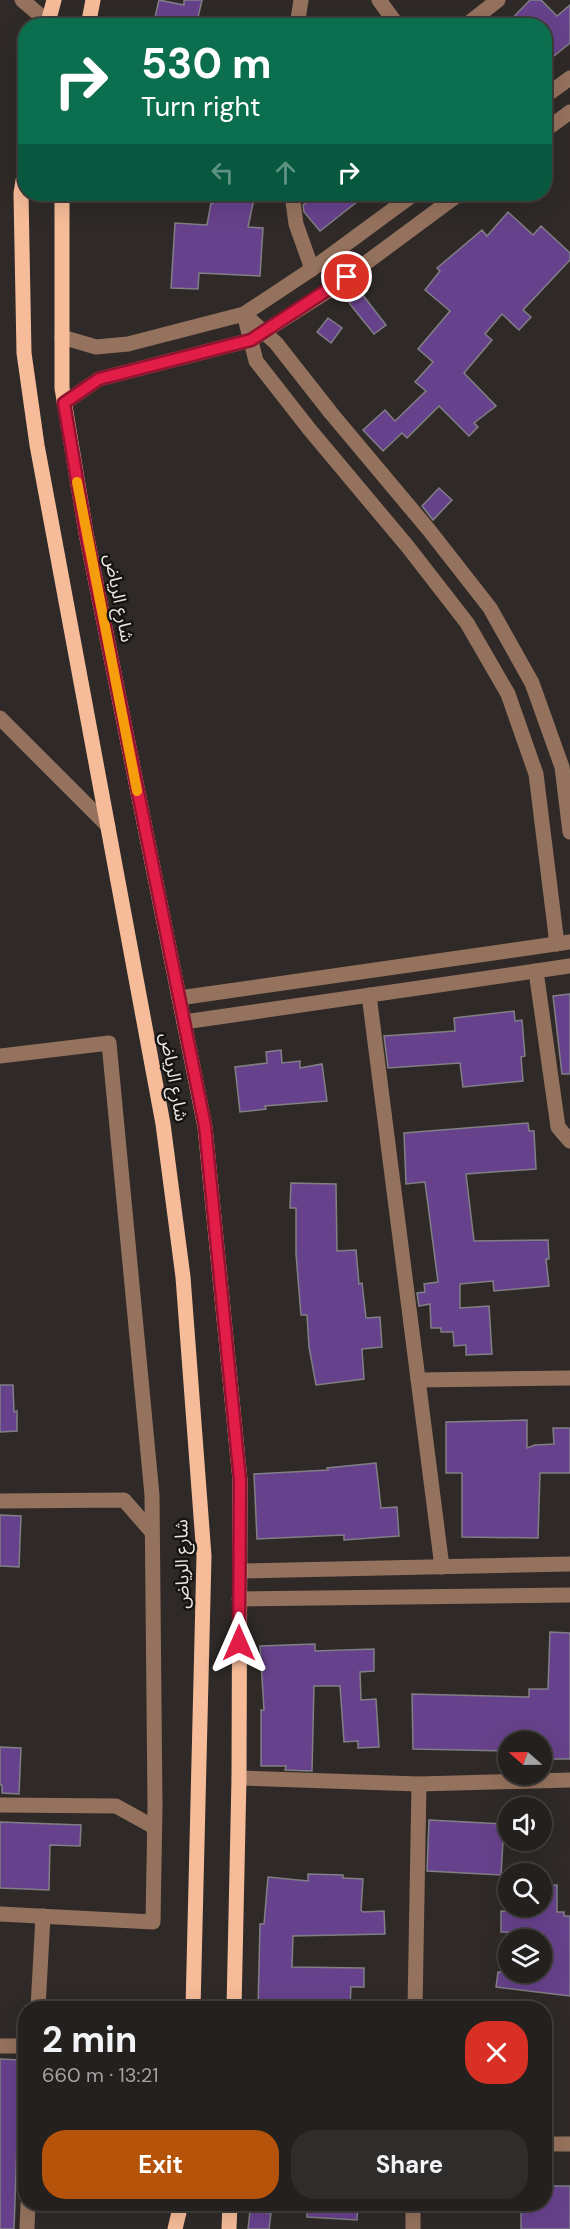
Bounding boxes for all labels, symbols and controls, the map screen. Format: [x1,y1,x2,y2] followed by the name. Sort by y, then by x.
[141,36,271,91] text: 530 m
[42,42,120,120] icon: right
[141,89,261,124] text: Turn right
[206,156,239,189] icon: left
[269,156,302,189] icon: ahead
[332,156,365,189] icon: right
[321,251,372,302] pin
[330,260,363,293] icon: arrive
[97,552,139,645] street label: شارع الرياض
[152,1031,194,1124] street label: شارع الرياض
[169,1519,197,1609] street label: شارع الرياض
[207,1611,271,1675] position arrow
[498,1731,552,1785] north arrow
[498,1731,552,1983] map controls
[498,1797,552,1851] button: sound
[498,1863,552,1917] button: search
[498,1929,552,1983] button: layers
[42,2016,137,2063] text: 2 min
[465,2021,528,2084] button: close
[42,2062,158,2088] text: 660 m · 13:21
[42,2130,279,2199] button: Exit
[291,2130,528,2199] button: Share

